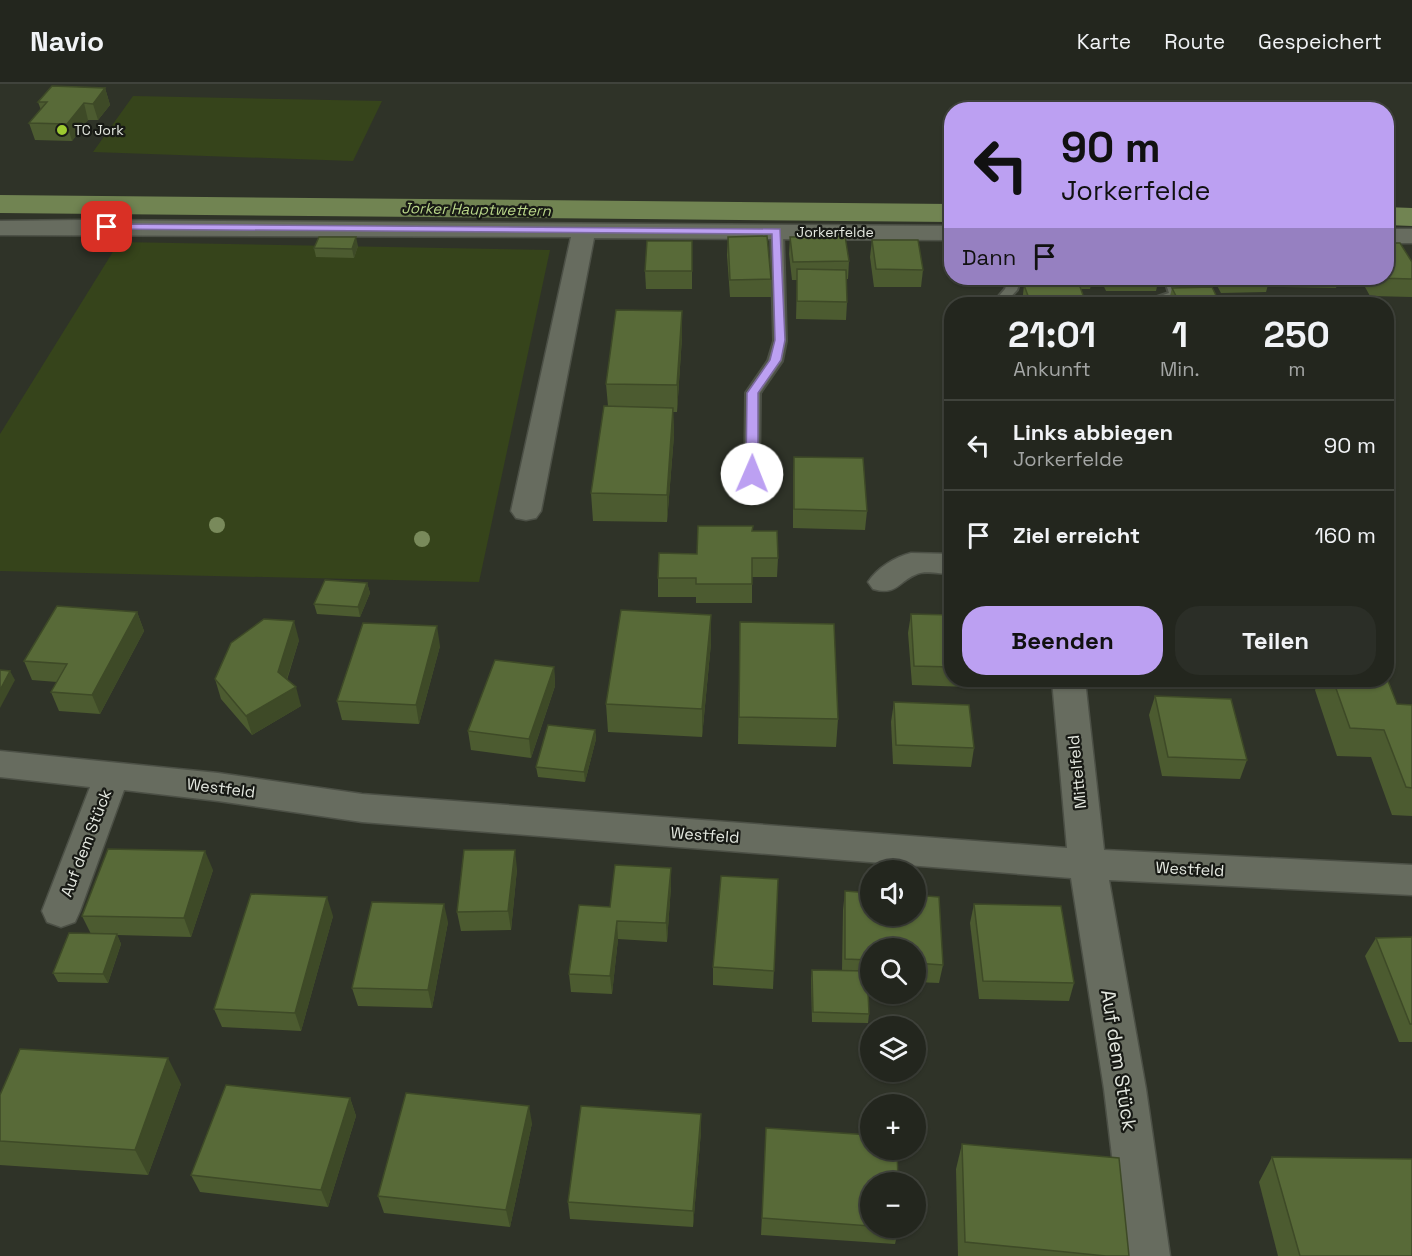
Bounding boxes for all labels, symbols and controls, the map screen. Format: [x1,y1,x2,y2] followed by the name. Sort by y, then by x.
[30,23,104,59] text: Navio
[1077,28,1131,55] text: Karte
[1164,28,1225,55] text: Route
[1258,28,1382,55] text: Gespeichert
[74,121,124,139] place label: TC Jork
[1061,121,1161,174] text: 90 m
[55,123,69,137] marker: TC Jork
[962,126,1040,204] icon: left
[1061,173,1210,208] text: Jorkerfelde
[401,198,552,220] water label: Jorker Hauptwettern
[81,201,132,252] pin
[90,210,123,243] icon: arrive
[796,223,874,241] street label: Jorkerfelde
[1028,240,1061,273] icon: arrive
[962,243,1016,271] text: Dann
[1008,312,1096,358] text: 21:01
[1172,312,1188,358] text: 1
[1264,312,1330,358] text: 250
[1013,356,1091,382] text: Ankunft
[1160,356,1200,382] text: Min.
[1288,356,1305,382] text: m
[1013,418,1173,446] text: Links abbiegen
[962,429,995,462] icon: left
[1324,431,1376,459] text: 90 m
[720,442,784,506] position arrow
[1013,446,1124,472] text: Jorkerfelde
[962,519,995,552] icon: arrive
[1013,521,1140,549] text: Ziel erreicht
[1315,521,1376,549] text: 160 m
[962,606,1163,675] button: Beenden
[1175,606,1376,675] button: Teilen
[1063,734,1091,810] street label: Mittelfeld
[186,773,256,803] street label: Westfeld
[56,786,116,900] street label: Auf dem Stück
[670,822,740,848] street label: Westfeld
[1155,857,1225,881] street label: Westfeld
[860,860,926,1238] map controls
[860,860,926,926] button: sound
[860,938,926,1004] button: search
[1095,988,1143,1133] street label: Auf dem Stück
[860,1016,926,1082] button: layers
[860,1094,926,1160] button: +
[860,1172,926,1238] button: −

